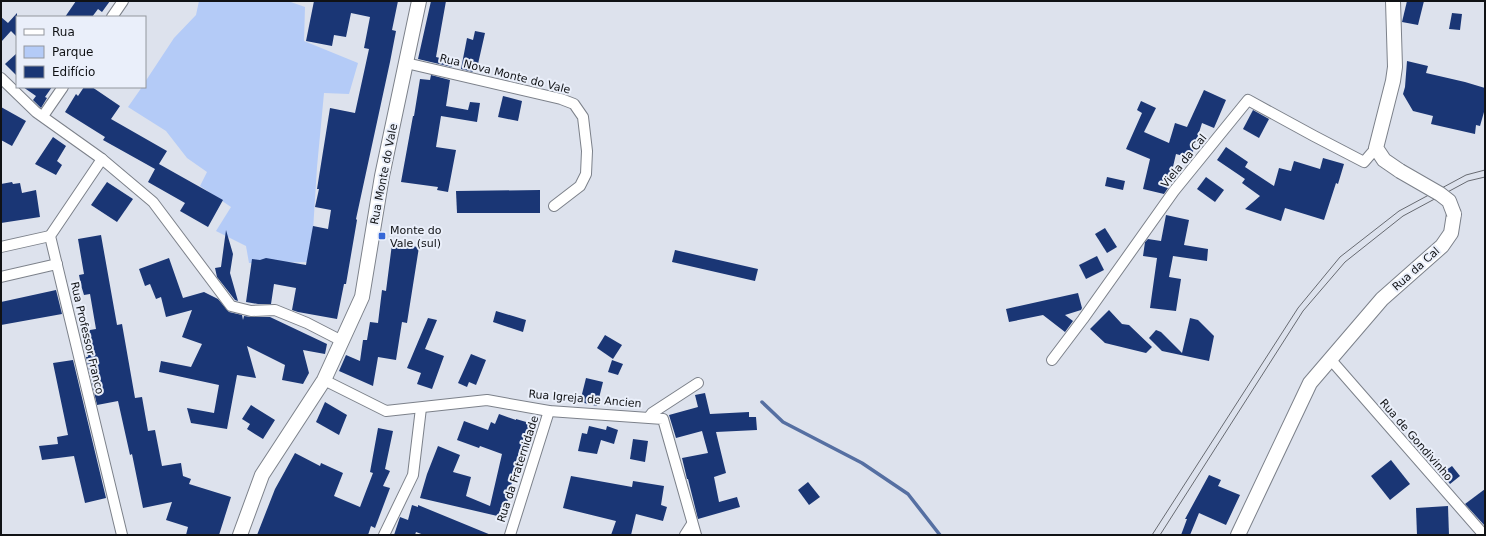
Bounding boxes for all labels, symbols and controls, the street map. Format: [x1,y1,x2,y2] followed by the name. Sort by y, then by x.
[16,16,146,88] legend
[52,25,75,39] text: Rua
[52,45,93,59] text: Parque
[438,51,572,97] street label: Rua Nova Monte do Vale
[52,65,95,79] text: Edifício
[368,122,400,226] street label: Rua Monte do Vale
[1158,132,1210,190] street label: Viela da Cal
[390,224,442,250] place label: Monte do Vale (sul)
[377,231,387,241] marker: Monte do Vale (sul)
[1390,244,1442,294] street label: Rua da Cal
[68,280,106,396] street label: Rua Professor Franco
[528,388,642,410] street label: Rua Igreja de Ancien
[1377,396,1455,484] street label: Rua de Gondivinho
[495,414,541,524] street label: Rua da Fraternidade

